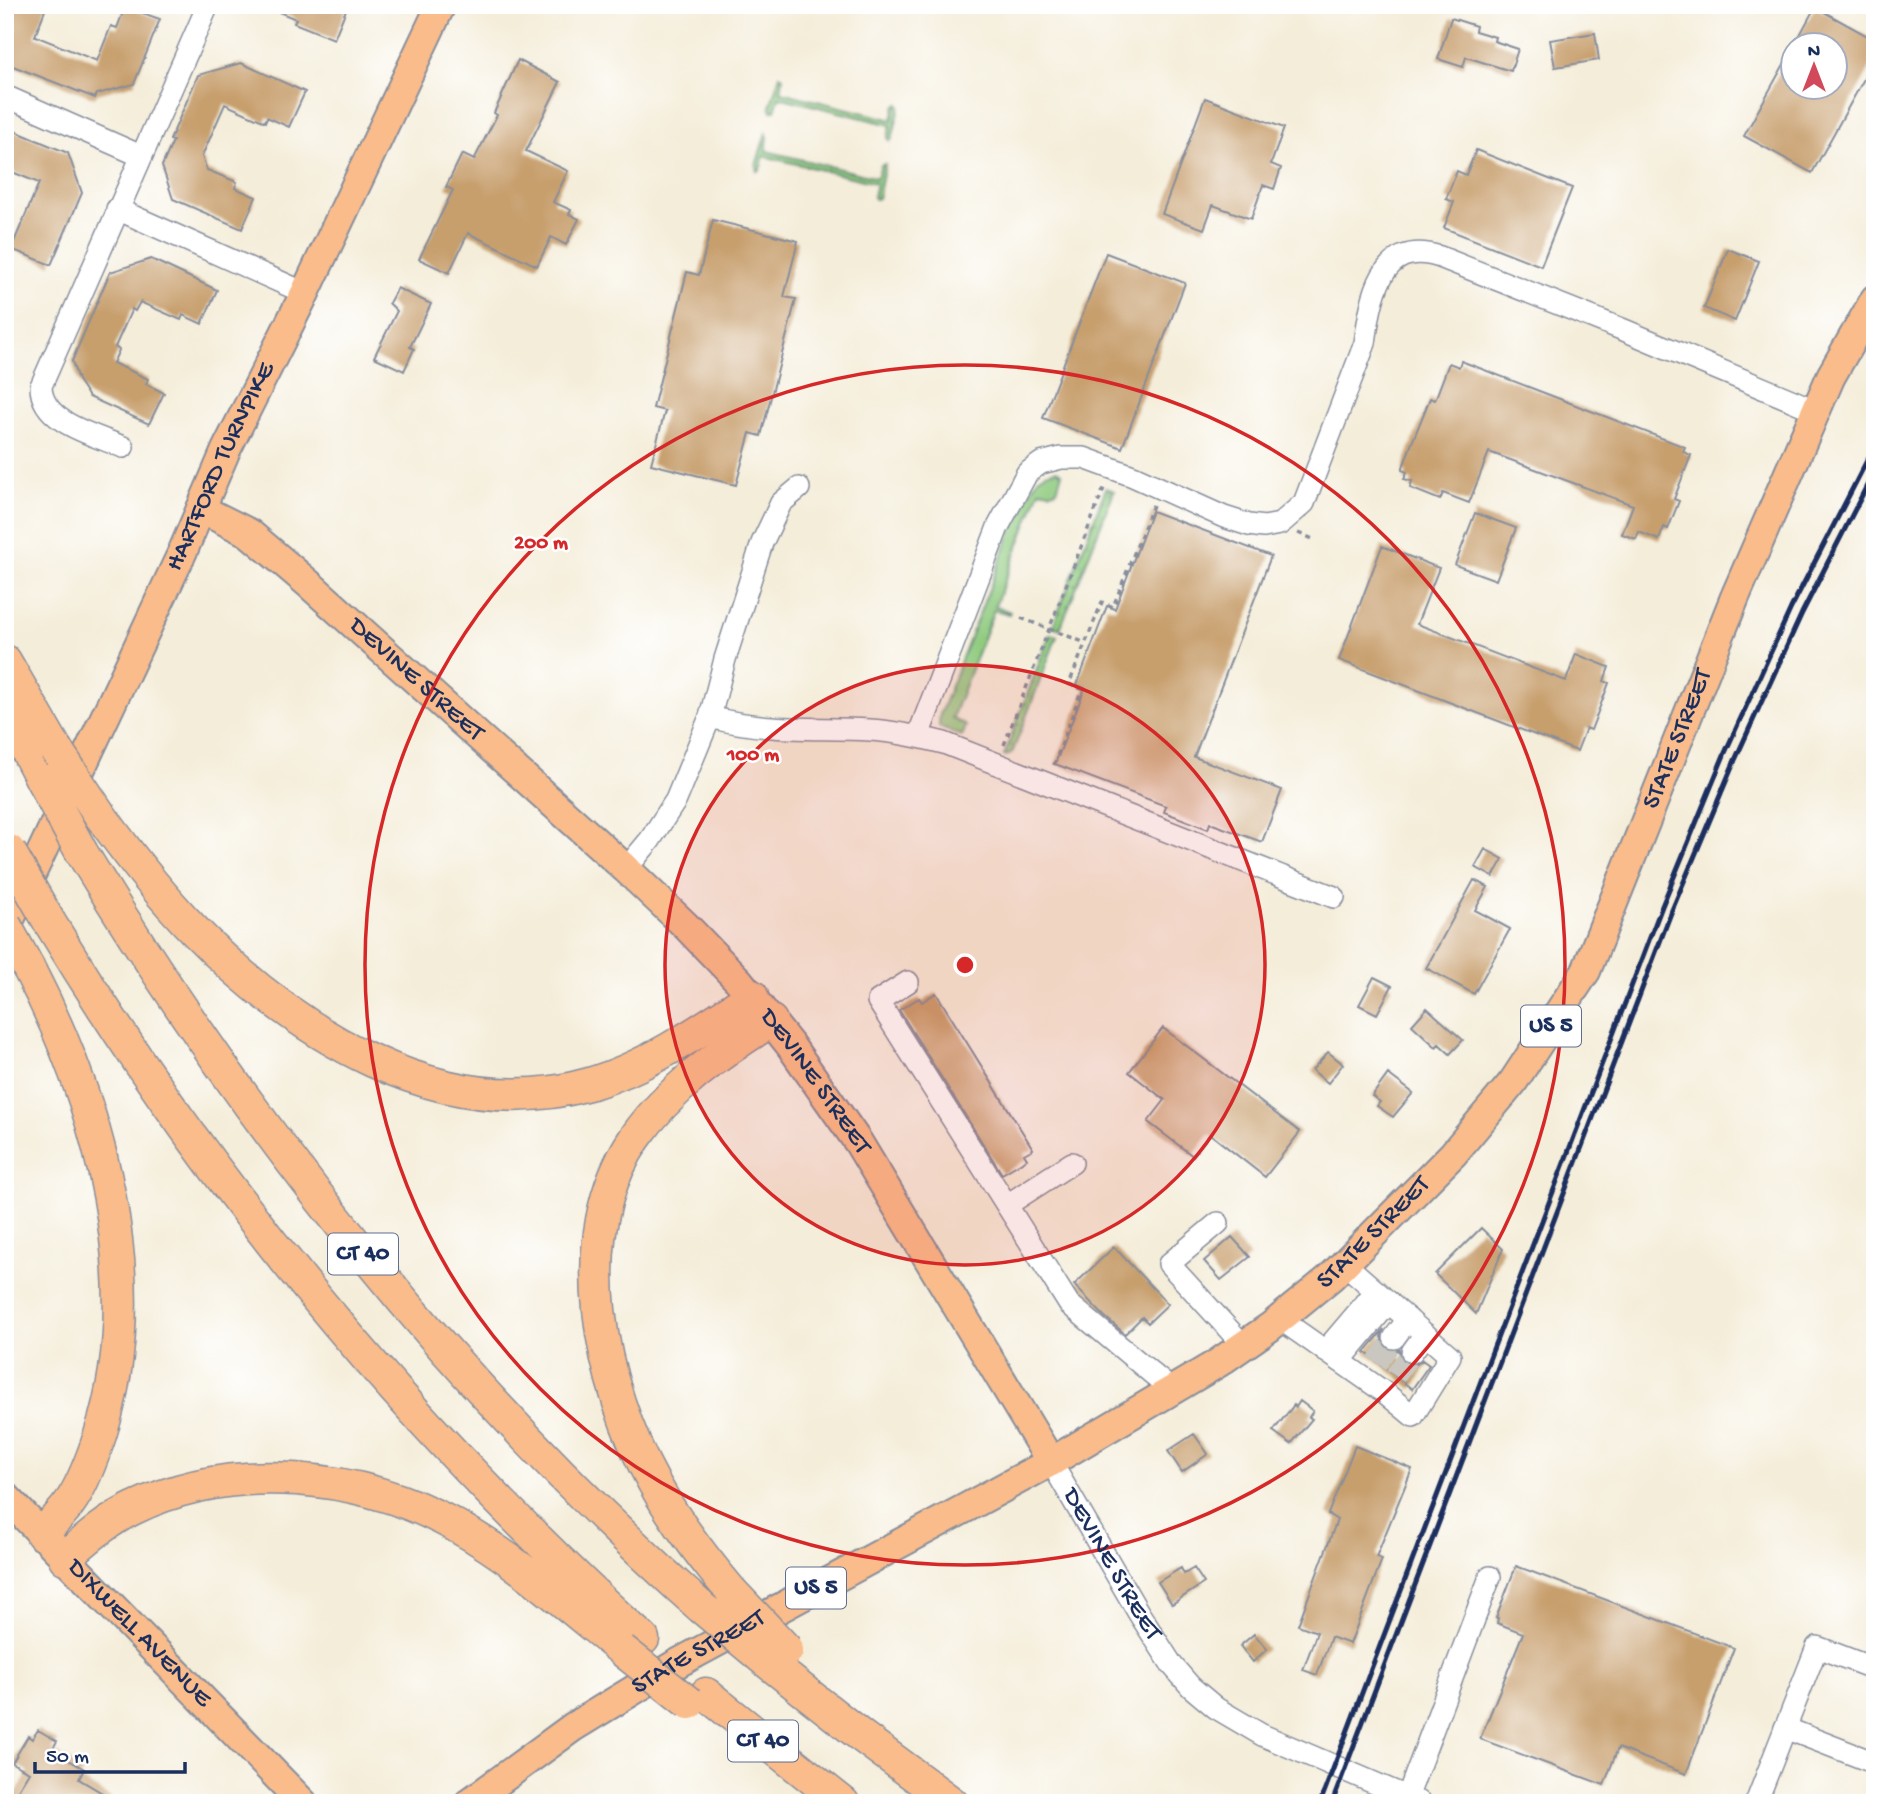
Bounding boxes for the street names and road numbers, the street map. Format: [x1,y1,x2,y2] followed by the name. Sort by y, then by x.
[160,357,283,576] street label: HARTFORD TURNPIKE
[340,610,491,749] street label: DEVINE STREET
[1637,664,1720,814] street label: STATE STREET
[751,1001,878,1161] street label: DEVINE STREET
[1521,1006,1581,1046] road number: US 5
[1311,1169,1438,1297] street label: STATE STREET
[328,1234,398,1274] road number: CT 40
[1053,1481,1168,1648] street label: DEVINE STREET
[58,1552,218,1715] street label: DIXWELL AVENUE
[786,1568,846,1608] road number: US 5
[627,1603,772,1703] street label: STATE STREET
[728,1721,798,1762] road number: CT 40

